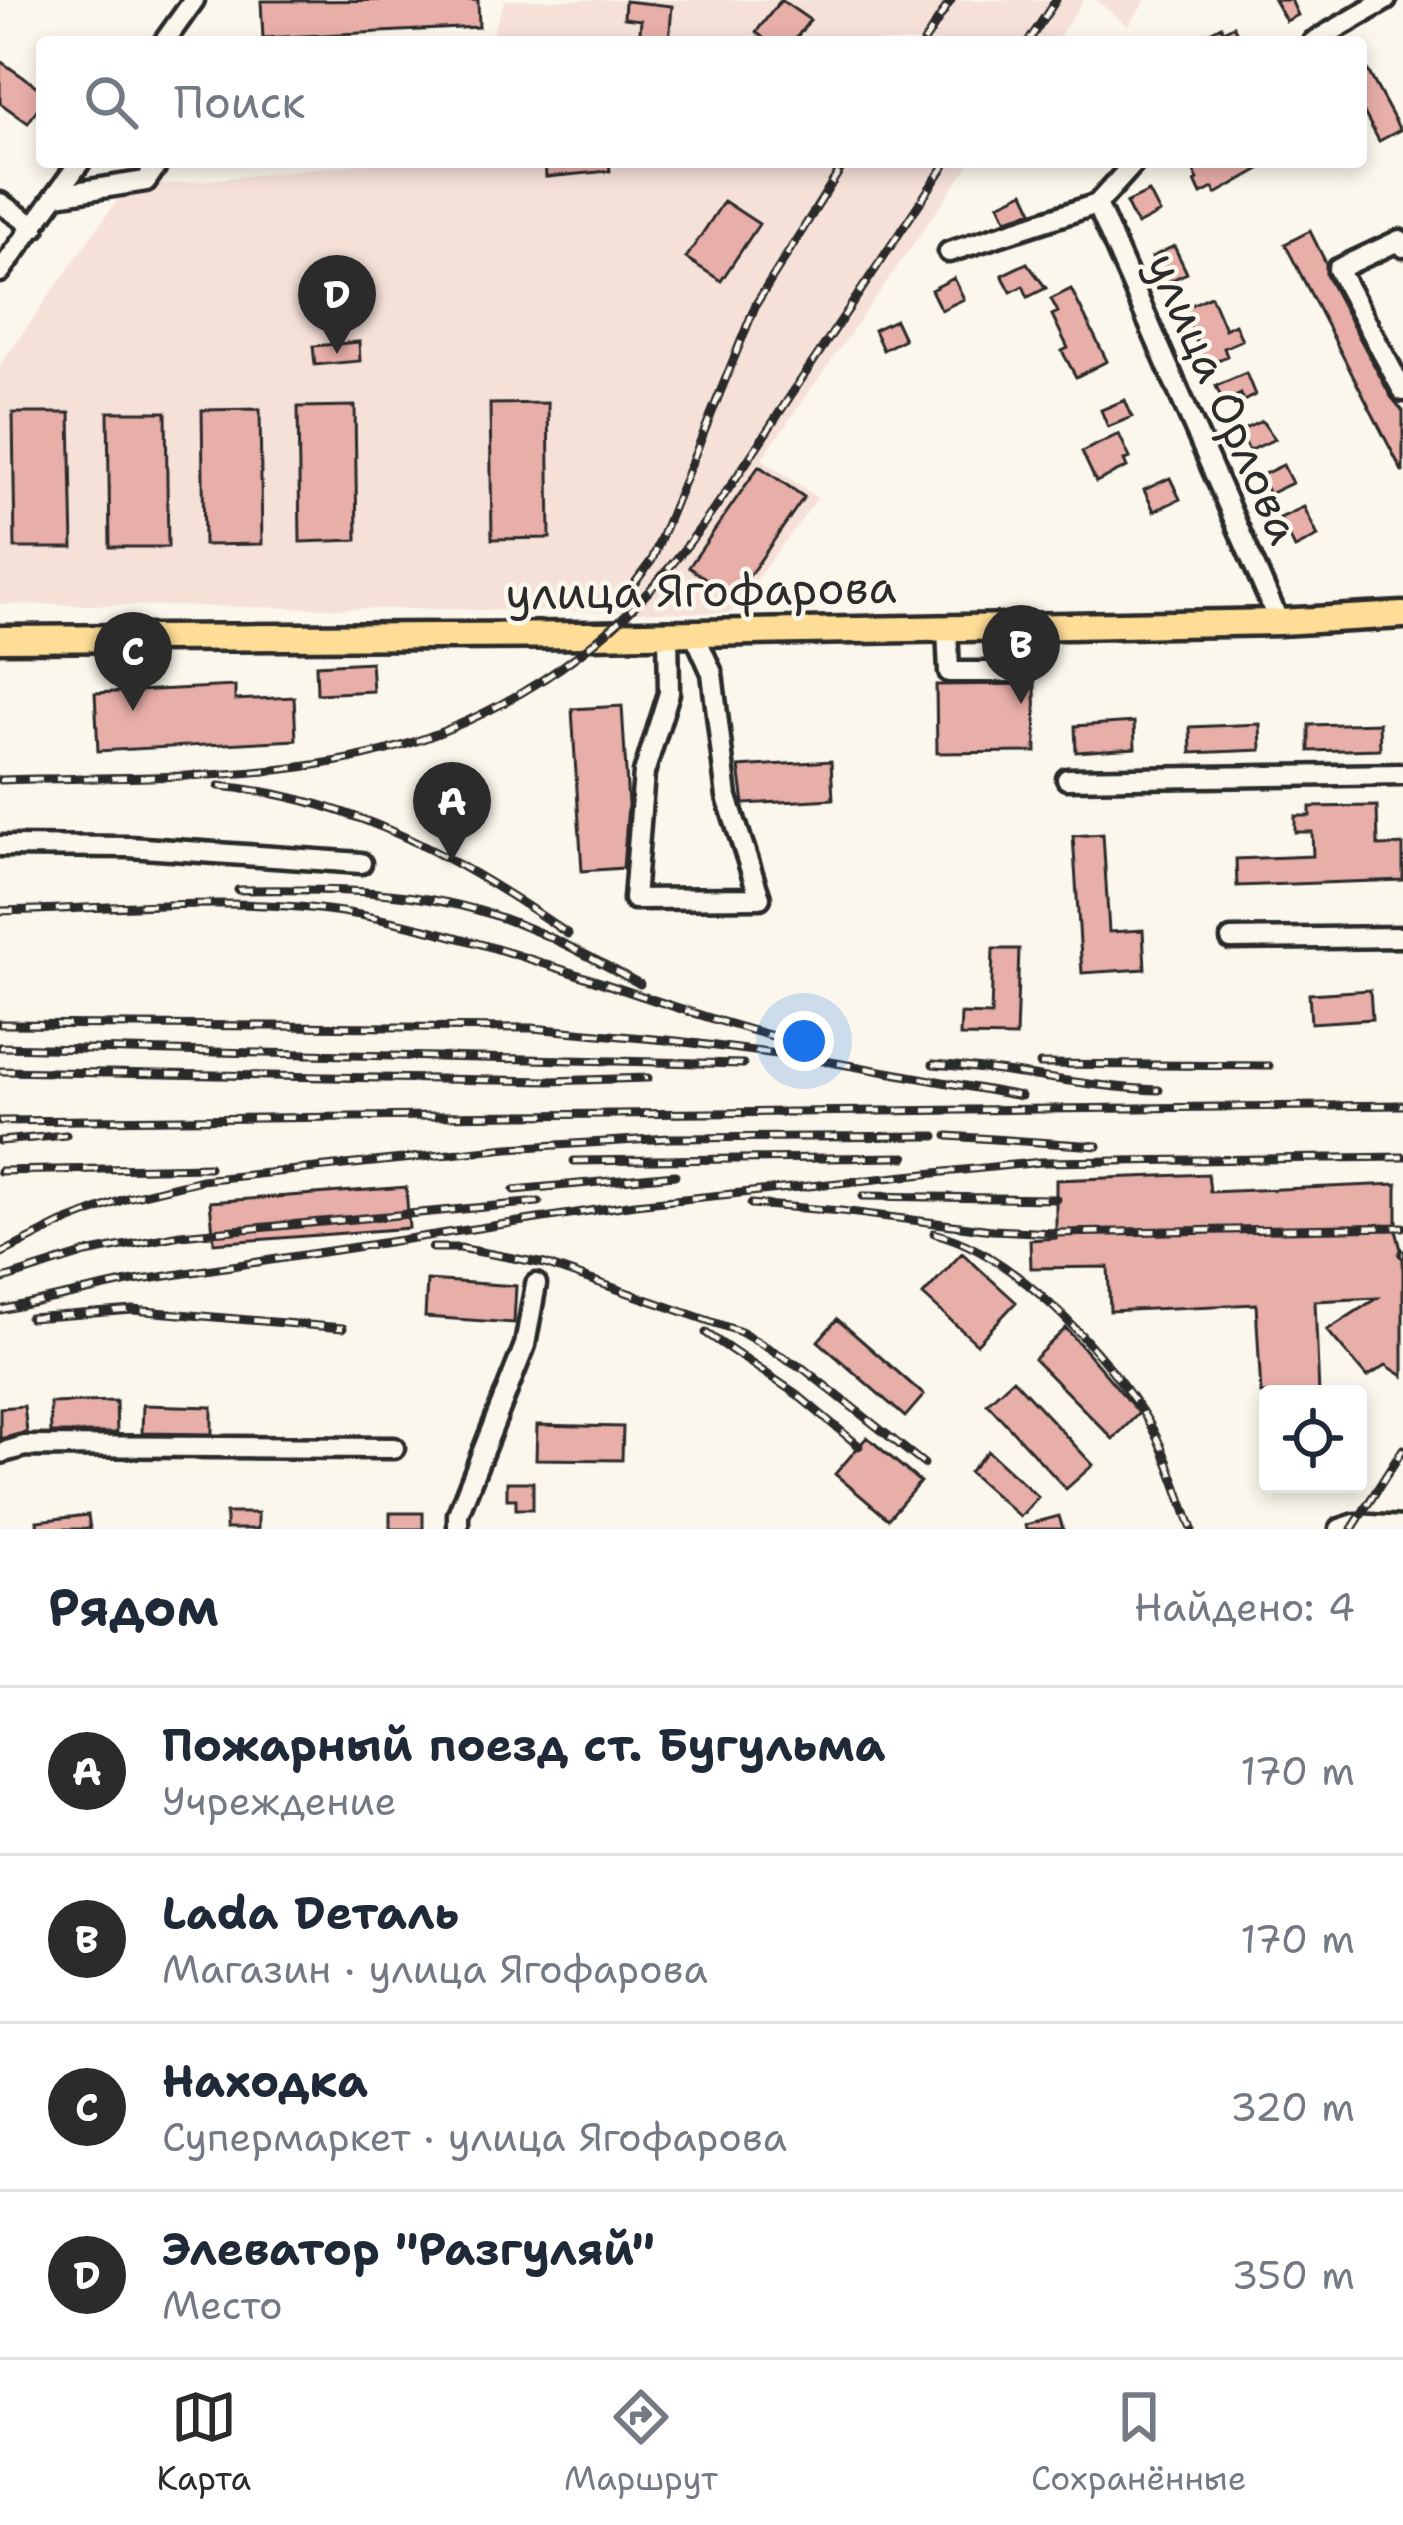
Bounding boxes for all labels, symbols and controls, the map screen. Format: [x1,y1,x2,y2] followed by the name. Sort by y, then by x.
[36,36,1367,168] search box
[78,69,144,135] icon: search
[174,72,305,132] text: Поиск
[1133,243,1315,553] street label: улица Орлова
[298,255,376,354] pin: D
[505,557,897,623] street label: улица Ягофарова
[982,605,1060,704] pin: B
[94,612,172,711] pin: C
[413,762,491,861] pin: A
[774,1011,834,1071] your location
[1259,1385,1367,1493] map controls
[1259,1385,1367,1493] button: locate
[48,1573,219,1641] text: Рядом
[1134,1581,1355,1633] text: Найдено: 4
[162,1715,886,1775] text: Пожарный поезд ст. Бугульма
[72,1745,102,1797] text: A
[1240,1745,1355,1797] text: 170 m
[162,1775,397,1827] text: Учреждение
[162,1883,459,1943] text: Lada Dеталь
[75,1913,99,1965] text: B
[1240,1913,1355,1965] text: 170 m
[162,1943,708,1995] text: Магазин · улица Ягофарова
[162,2051,368,2111] text: Находка
[75,2081,99,2133] text: C
[1230,2081,1355,2133] text: 320 m
[162,2111,787,2163] text: Супермаркет · улица Ягофарова
[162,2219,655,2279] text: Элеватор "Разгуляй"
[73,2249,101,2301] text: D
[1231,2249,1355,2301] text: 350 m
[162,2279,283,2331] text: Место
[157,2384,251,2501] tab: Карта
[564,2384,718,2501] tab: Маршрут
[1031,2384,1246,2501] tab: Сохранённые

